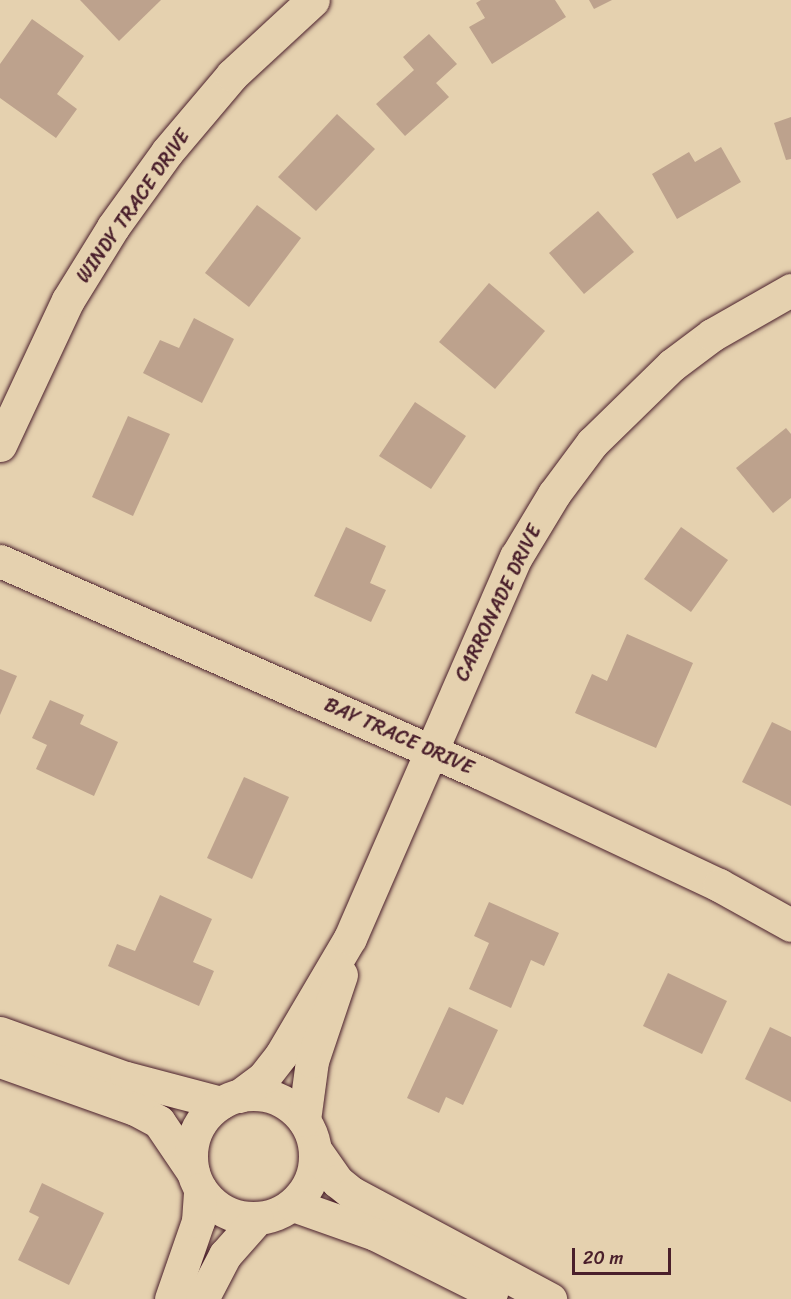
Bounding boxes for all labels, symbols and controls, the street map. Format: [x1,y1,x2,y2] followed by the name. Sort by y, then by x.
[70,123,196,289] street label: WINDY TRACE DRIVE
[449,520,547,686] street label: CARRONADE DRIVE
[320,692,478,780] street label: BAY TRACE DRIVE
[575,1236,674,1274] scale bar
[583,1242,623,1274] text: 20 m

